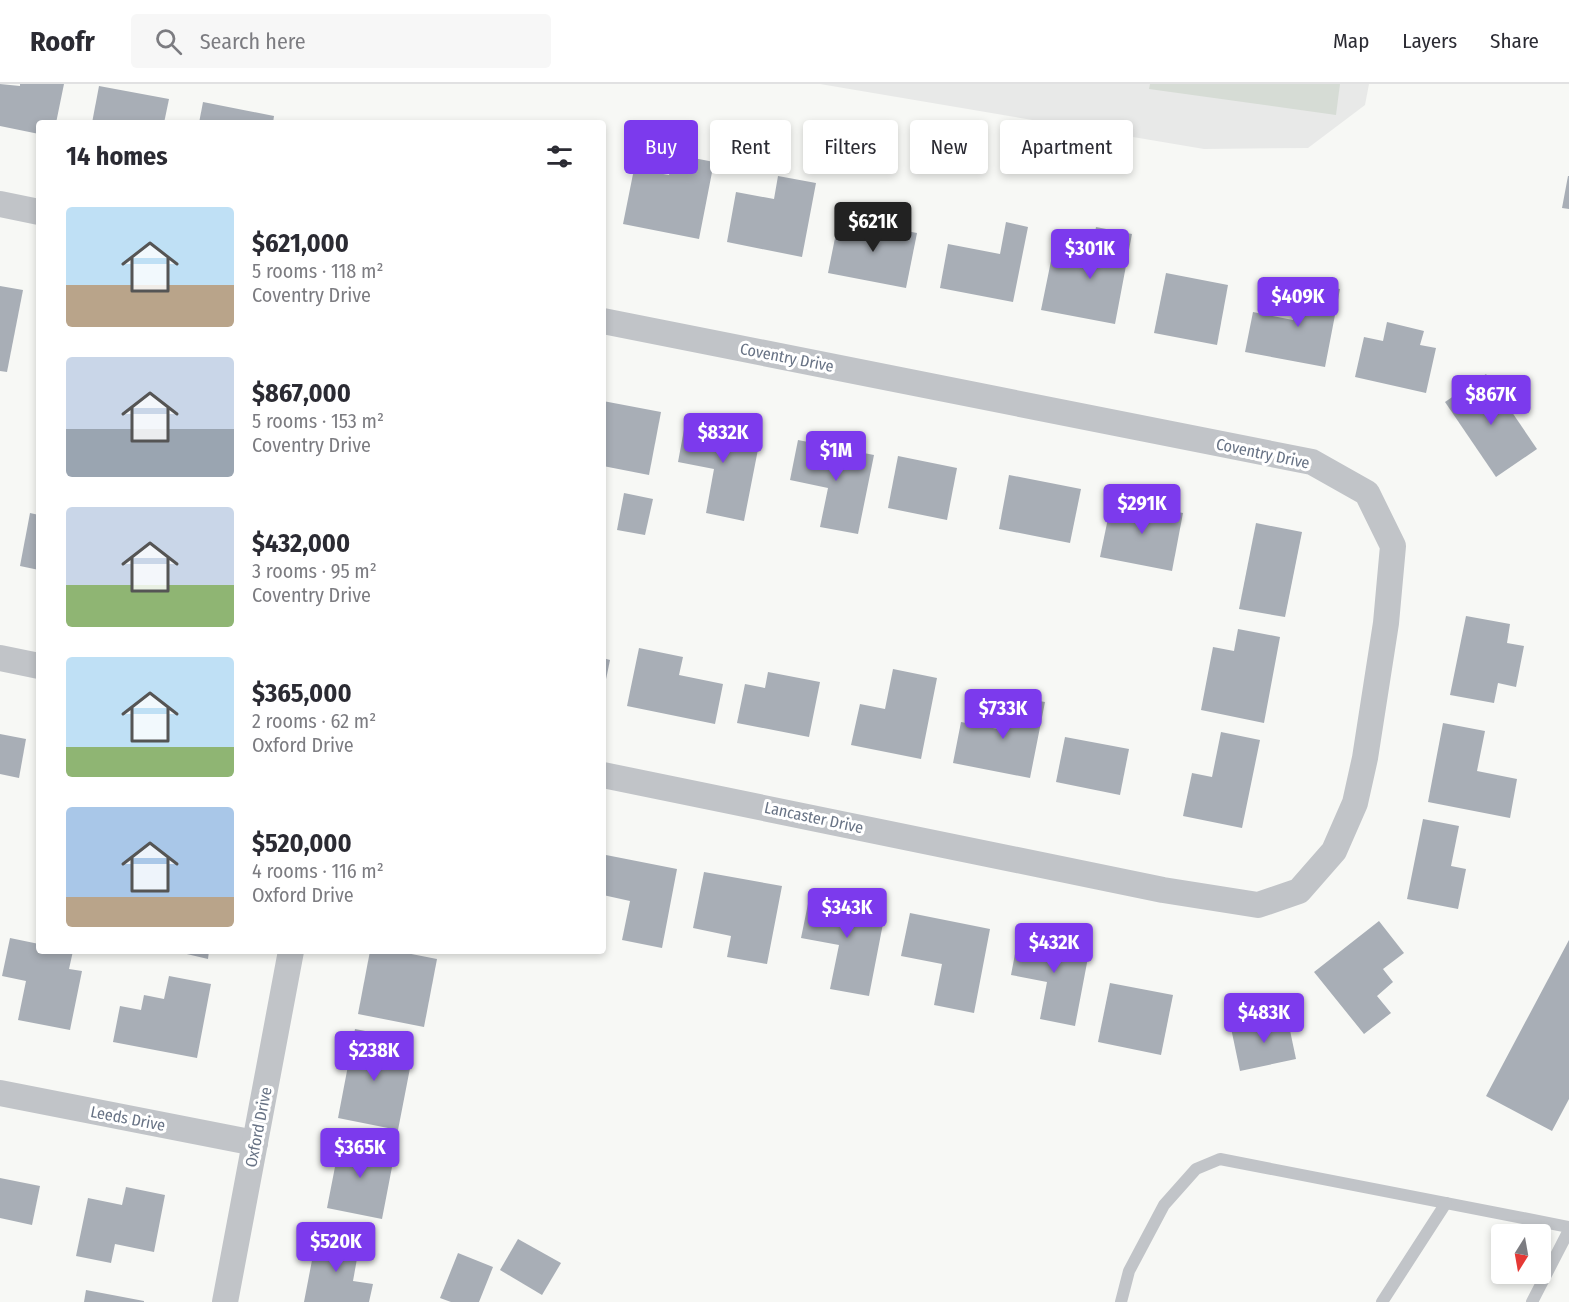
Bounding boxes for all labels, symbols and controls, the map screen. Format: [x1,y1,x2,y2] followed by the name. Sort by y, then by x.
[131,14,551,68] search box
[30,25,95,58] text: Roofr
[152,25,185,58] icon: search
[200,28,306,55] text: Search here
[1333,28,1369,54] text: Map
[1402,28,1457,54] text: Layers
[1490,28,1539,54] text: Share
[624,120,698,174] chip: Buy
[710,120,791,174] chip: Rent
[803,120,898,174] chip: Filters
[910,120,988,174] chip: New
[1000,120,1133,174] chip: Apartment
[543,140,576,173] icon: filters
[66,141,168,172] text: 14 homes
[831,202,915,253] pin: $621K
[848,209,898,233] text: $621K
[252,228,349,259] text: $621,000
[1048,229,1132,280] pin: $301K
[114,231,186,303] icon: home
[1065,236,1115,260] text: $301K
[252,259,383,283] text: 5 rooms · 118 m²
[1256,277,1340,328] pin: $409K
[252,283,371,307] text: Coventry Drive
[1272,284,1324,308] text: $409K
[738,339,836,376] street label: Coventry Drive
[1449,375,1533,426] pin: $867K
[252,378,351,409] text: $867,000
[114,381,186,453] icon: home
[1466,382,1516,406] text: $867K
[252,409,384,433] text: 5 rooms · 153 m²
[681,413,765,464] pin: $832K
[698,420,748,444] text: $832K
[807,431,865,482] pin: $1M
[252,433,371,457] text: Coventry Drive
[1214,434,1311,473] street label: Coventry Drive
[820,438,852,462] text: $1M
[1100,484,1184,535] pin: $291K
[1117,491,1167,515] text: $291K
[252,528,350,559] text: $432,000
[114,531,186,603] icon: home
[252,559,377,583] text: 3 rooms · 95 m²
[252,583,371,607] text: Coventry Drive
[252,678,352,709] text: $365,000
[114,681,186,753] icon: home
[961,689,1045,740] pin: $733K
[979,696,1027,720] text: $733K
[252,709,376,733] text: 2 rooms · 62 m²
[252,733,354,757] text: Oxford Drive
[763,798,865,837] street label: Lancaster Drive
[252,828,352,859] text: $520,000
[114,831,186,903] icon: home
[252,859,384,883] text: 4 rooms · 116 m²
[252,883,354,907] text: Oxford Drive
[805,888,889,939] pin: $343K
[822,895,872,919] text: $343K
[1012,923,1096,974] pin: $432K
[1029,930,1079,954] text: $432K
[1222,993,1306,1044] pin: $483K
[1238,1000,1290,1024] text: $483K
[332,1031,416,1082] pin: $238K
[349,1038,399,1062] text: $238K
[241,1085,276,1169] street label: Oxford Drive
[89,1102,167,1135] street label: Leeds Drive
[318,1128,402,1179] pin: $365K
[334,1135,386,1159] text: $365K
[294,1222,378,1273] pin: $520K
[1491,1224,1551,1284] north arrow
[1491,1224,1551,1284] map controls
[310,1229,362,1253] text: $520K

